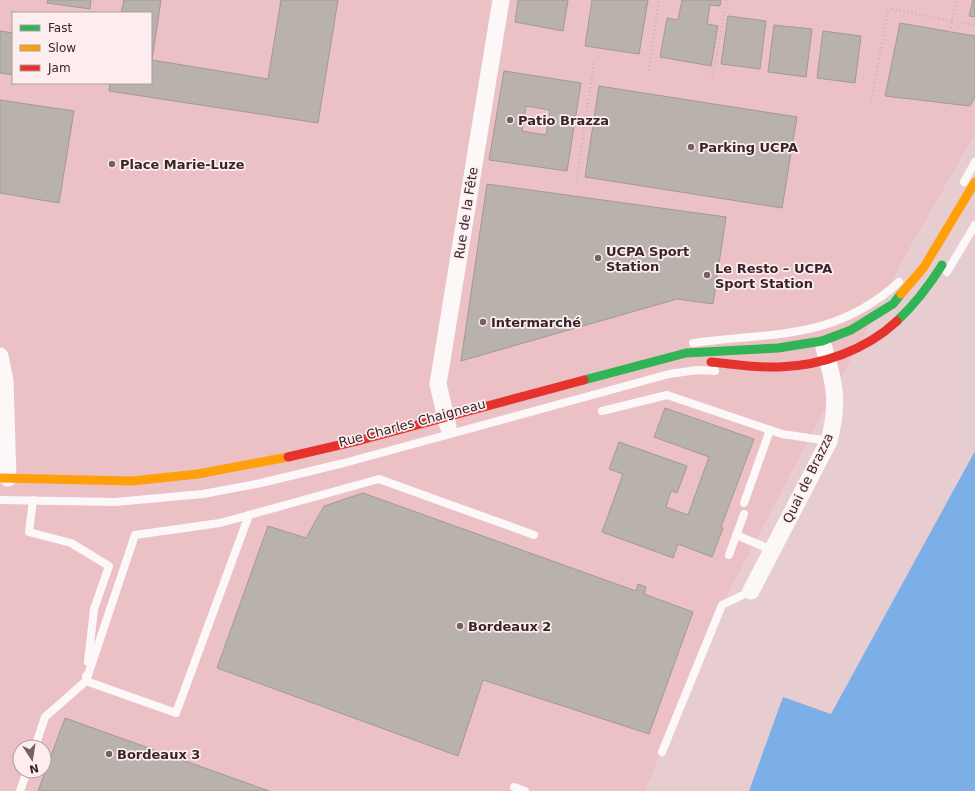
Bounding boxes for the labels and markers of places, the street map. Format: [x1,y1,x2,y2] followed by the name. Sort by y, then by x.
[518,113,609,128] place label: Patio Brazza
[505,115,515,125] marker: Patio Brazza
[699,140,798,155] place label: Parking UCPA
[686,142,696,152] marker: Parking UCPA
[120,157,245,172] place label: Place Marie-Luze
[107,159,117,169] marker: Place Marie-Luze
[606,244,689,274] place label: UCPA Sport Station
[593,253,603,263] marker: UCPA Sport Station
[715,261,832,291] place label: Le Resto – UCPA Sport Station
[702,270,712,280] marker: Le Resto – UCPA Sport Station
[491,315,581,330] place label: Intermarché
[478,317,488,327] marker: Intermarché
[468,619,551,634] place label: Bordeaux 2
[455,621,465,631] marker: Bordeaux 2
[117,747,200,762] place label: Bordeaux 3
[104,749,114,759] marker: Bordeaux 3

